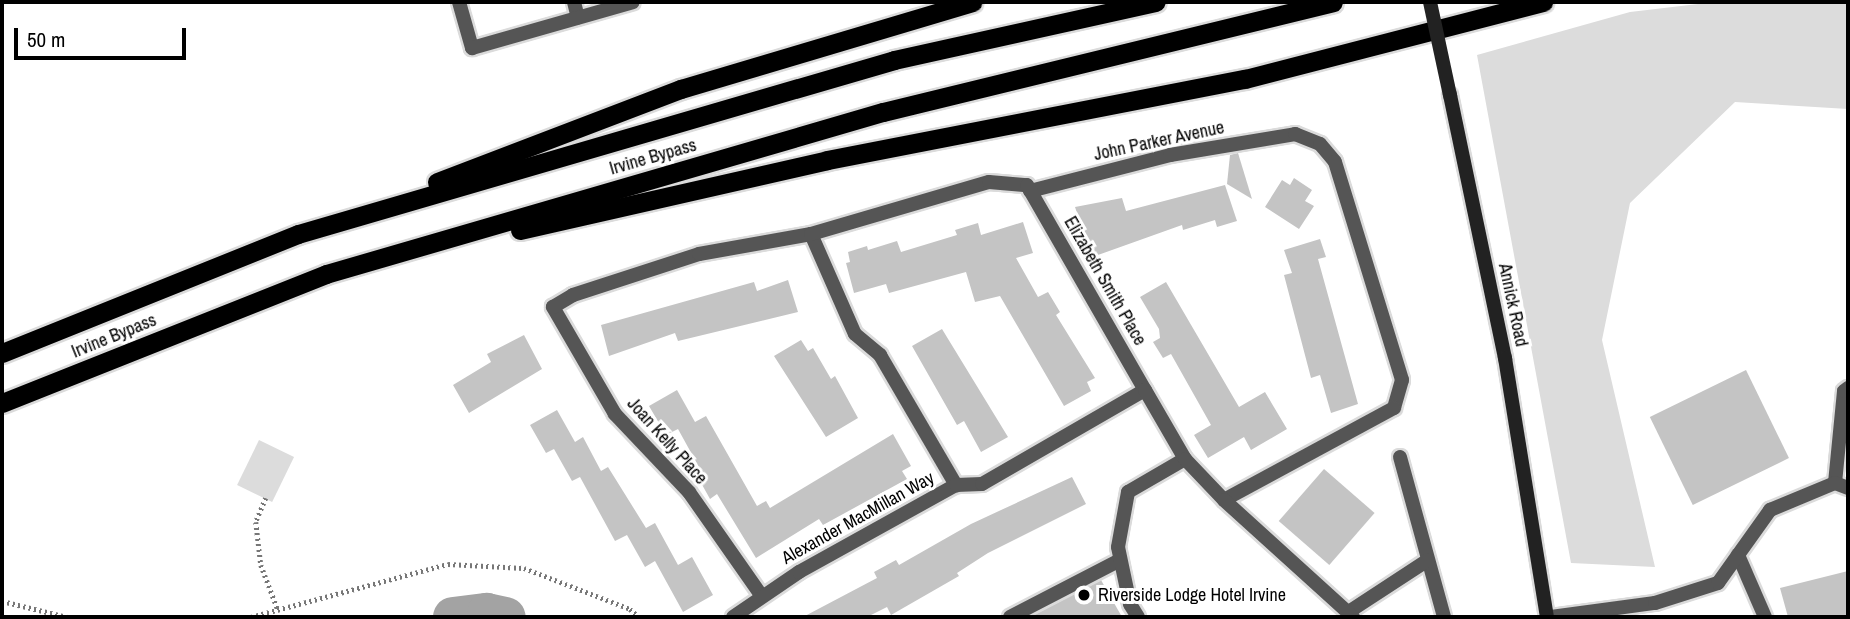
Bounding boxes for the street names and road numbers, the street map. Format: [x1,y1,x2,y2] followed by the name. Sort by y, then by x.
[1091,117,1227,165] street label: John Parker Avenue
[607,134,699,180] street label: Irvine Bypass
[1059,213,1151,349] street label: Elizabeth Smith Place
[1494,261,1532,349] street label: Annick Road
[68,309,160,363] street label: Irvine Bypass
[622,393,712,489] street label: Joan Kelly Place
[778,467,938,569] street label: Alexander MacMillan Way

